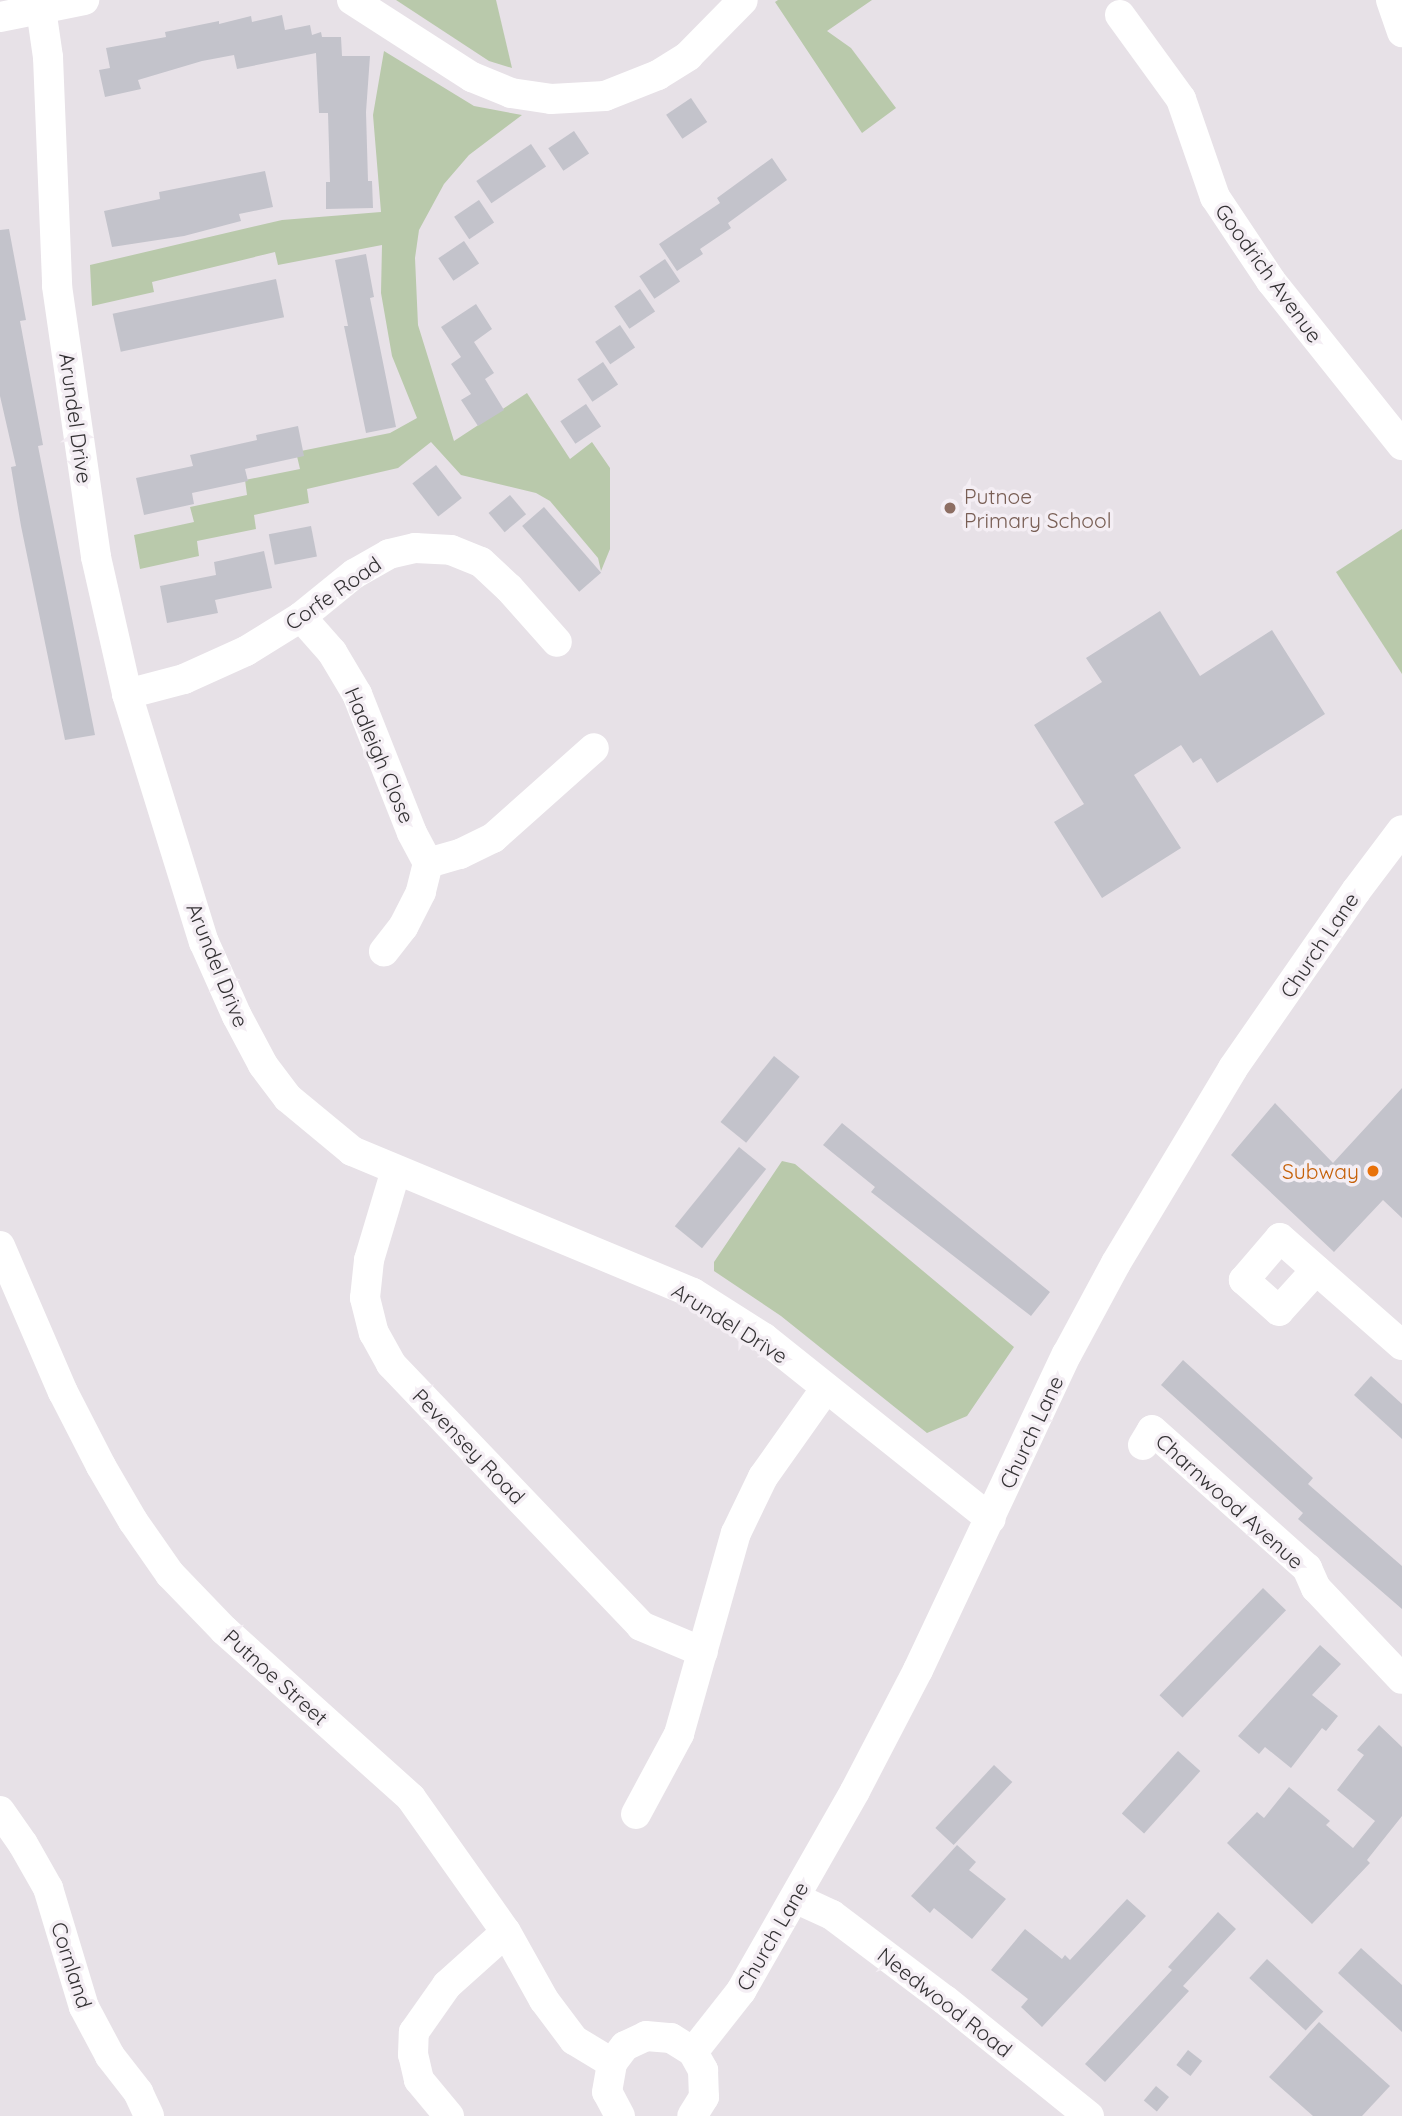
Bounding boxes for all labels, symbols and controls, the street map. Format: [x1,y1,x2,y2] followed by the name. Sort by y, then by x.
[1210,199,1328,347] street label: Goodrich Avenue
[54,351,98,485] street label: Arundel Drive
[964,483,1112,533] place label: Putnoe Primary School
[942,500,958,516] marker: Putnoe Primary School
[280,551,386,635] street label: Corfe Road
[340,683,420,827] street label: Hadleigh Close
[1275,888,1363,1002] street label: Church Lane
[182,899,254,1031] street label: Arundel Drive
[1282,1158,1359,1184] place label: Subway
[1365,1163,1381,1179] marker: Subway
[668,1277,792,1369] street label: Arundel Drive
[994,1372,1068,1492] street label: Church Lane
[408,1383,530,1509] street label: Pevensey Road
[1151,1428,1309,1574] street label: Charnwood Avenue
[219,1624,333,1730] street label: Putnoe Street
[731,1877,813,1995] street label: Church Lane
[46,1919,98,2011] street label: Cornland
[873,1942,1017,2062] street label: Needwood Road

